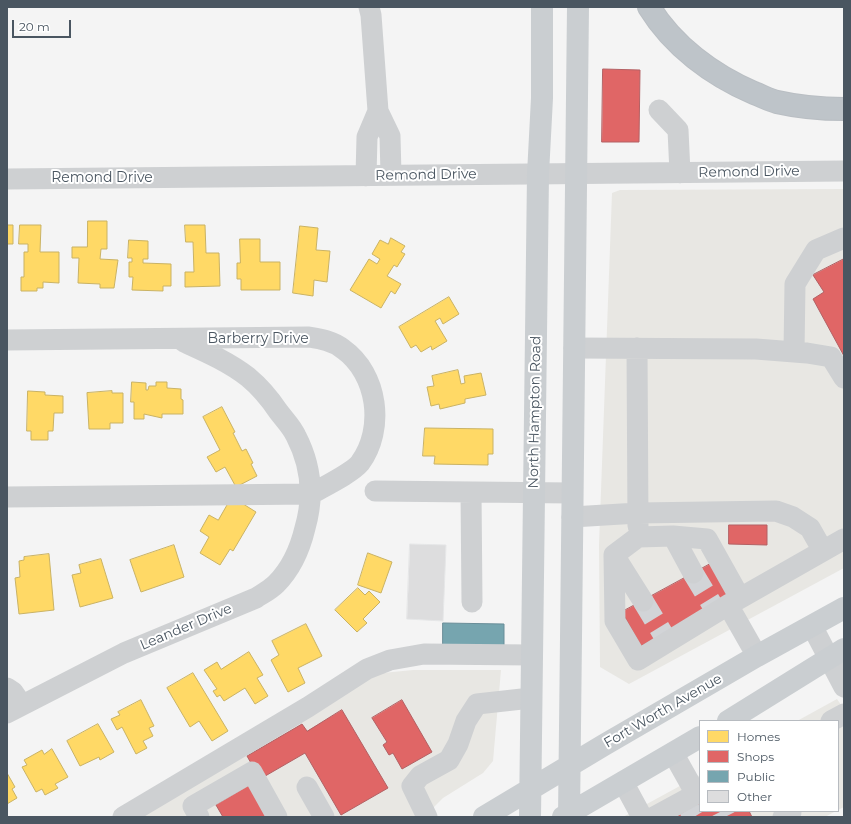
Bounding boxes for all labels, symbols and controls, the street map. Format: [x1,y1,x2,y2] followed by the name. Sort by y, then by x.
[14,12,73,38] scale bar
[19,19,50,34] text: 20 m
[698,163,800,181] street label: Remond Drive
[375,166,477,184] street label: Remond Drive
[51,170,153,186] street label: Remond Drive
[207,331,309,347] street label: Barberry Drive
[525,336,545,488] street label: North Hampton Road
[138,600,234,654] street label: Leander Drive
[601,670,725,752] street label: Fort Worth Avenue
[699,720,839,812] legend
[737,729,780,744] text: Homes
[737,749,774,764] text: Shops
[737,769,775,784] text: Public
[737,789,772,804] text: Other

